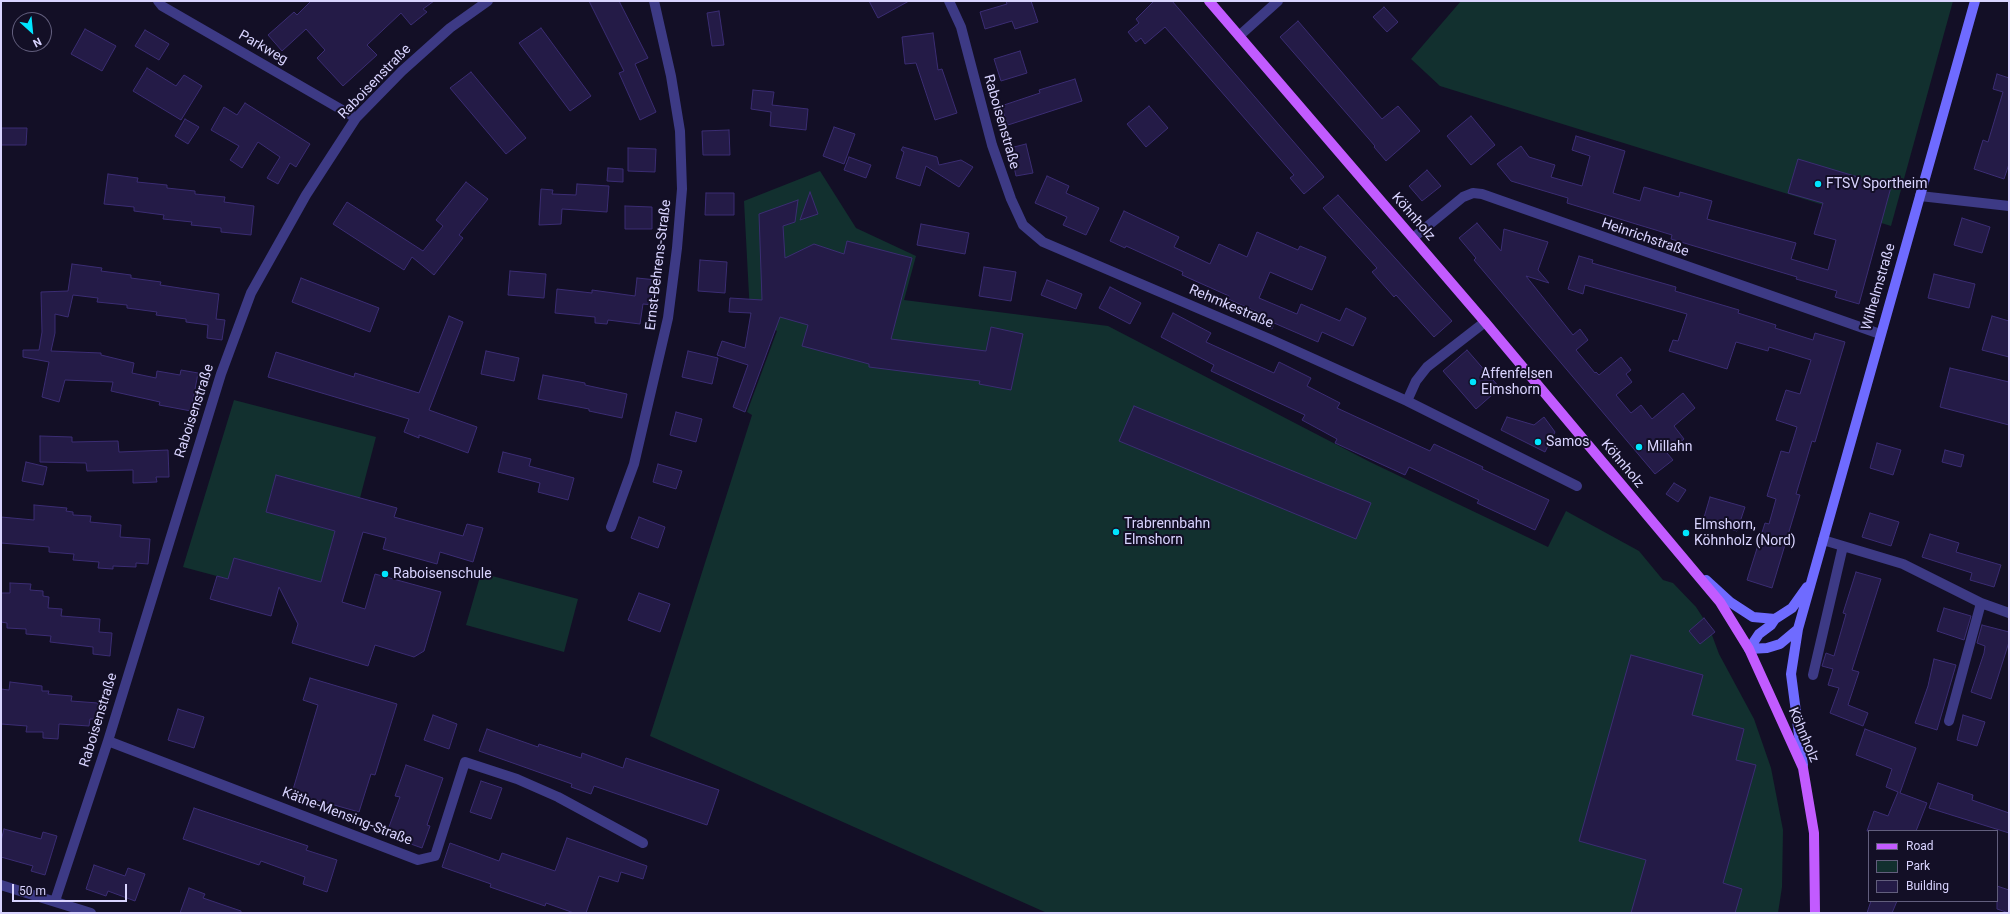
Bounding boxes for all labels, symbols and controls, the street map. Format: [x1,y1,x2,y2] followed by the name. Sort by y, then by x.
[12,12,52,52] north arrow
[235,27,291,69] street label: Parkweg
[31,35,44,50] text: N
[335,41,415,123] street label: Raboisenstraße
[979,73,1023,171] street label: Raboisenstraße
[1826,176,1927,192] place label: FTSV Sportheim
[1813,179,1823,189] marker: FTSV Sportheim
[1388,190,1438,244] street label: Köhnholz
[643,199,675,331] street label: Ernst-Behrens-Straße
[1599,215,1691,261] street label: Heinrichstraße
[1859,242,1899,332] street label: Wilhelmstraße
[1186,282,1276,332] street label: Rehmkestraße
[172,362,218,460] street label: Raboisenstraße
[1481,366,1553,398] place label: Affenfelsen Elmshorn
[1468,377,1478,387] marker: Affenfelsen Elmshorn
[1546,434,1589,450] place label: Samos
[1597,436,1647,492] street label: Köhnholz
[1533,437,1543,447] marker: Samos
[1647,439,1692,455] place label: Millahn
[1634,442,1644,452] marker: Millahn
[1124,516,1210,548] place label: Trabrennbahn Elmshorn
[1694,517,1796,550] place label: Elmshorn, Köhnholz (Nord)
[1111,527,1121,537] marker: Trabrennbahn Elmshorn
[1681,528,1691,538] marker: Elmshorn, Köhnholz (Nord)
[393,566,492,582] place label: Raboisenschule
[380,569,390,579] marker: Raboisenschule
[77,671,121,769] street label: Raboisenstraße
[1784,705,1822,765] street label: Köhnholz
[279,784,415,850] street label: Käthe-Mensing-Straße
[1868,830,1998,902] legend
[1906,839,1934,853] text: Road
[1906,859,1930,873] text: Park
[14,876,129,902] scale bar
[1906,879,1949,893] text: Building
[19,884,46,898] text: 50 m

